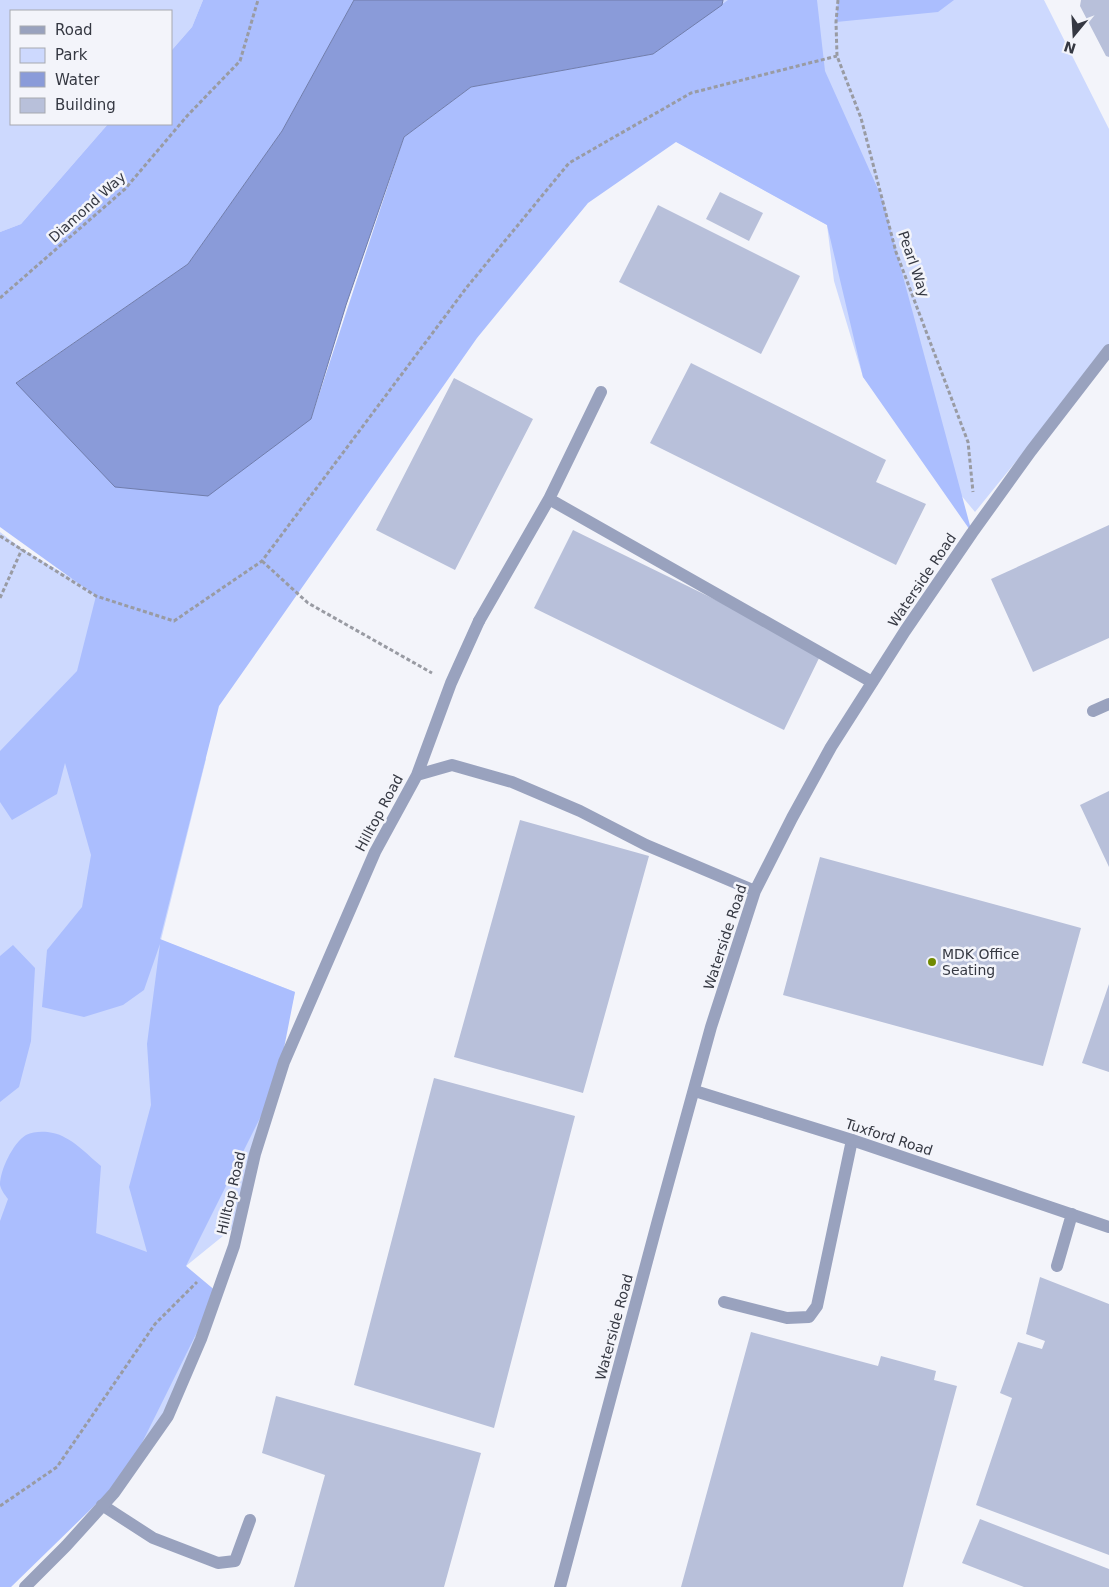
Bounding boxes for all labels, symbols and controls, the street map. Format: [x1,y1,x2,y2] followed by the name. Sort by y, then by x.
[10,10,172,125] legend
[1049,10,1099,60] north arrow
[55,21,93,39] text: Road
[1062,38,1078,57] text: N
[55,46,88,64] text: Park
[55,71,100,89] text: Water
[55,96,116,114] text: Building
[45,168,129,246] street label: Diamond Way
[895,229,933,299] street label: Pearl Way
[885,530,959,630] street label: Waterside Road
[352,772,406,854] street label: Hilltop Road
[700,882,750,992] street label: Waterside Road
[942,946,1019,978] place label: MDK Office Seating
[926,956,938,968] marker: MDK Office Seating
[842,1115,935,1159] street label: Tuxford Road
[214,1150,248,1236] street label: Hilltop Road
[592,1272,636,1382] street label: Waterside Road

